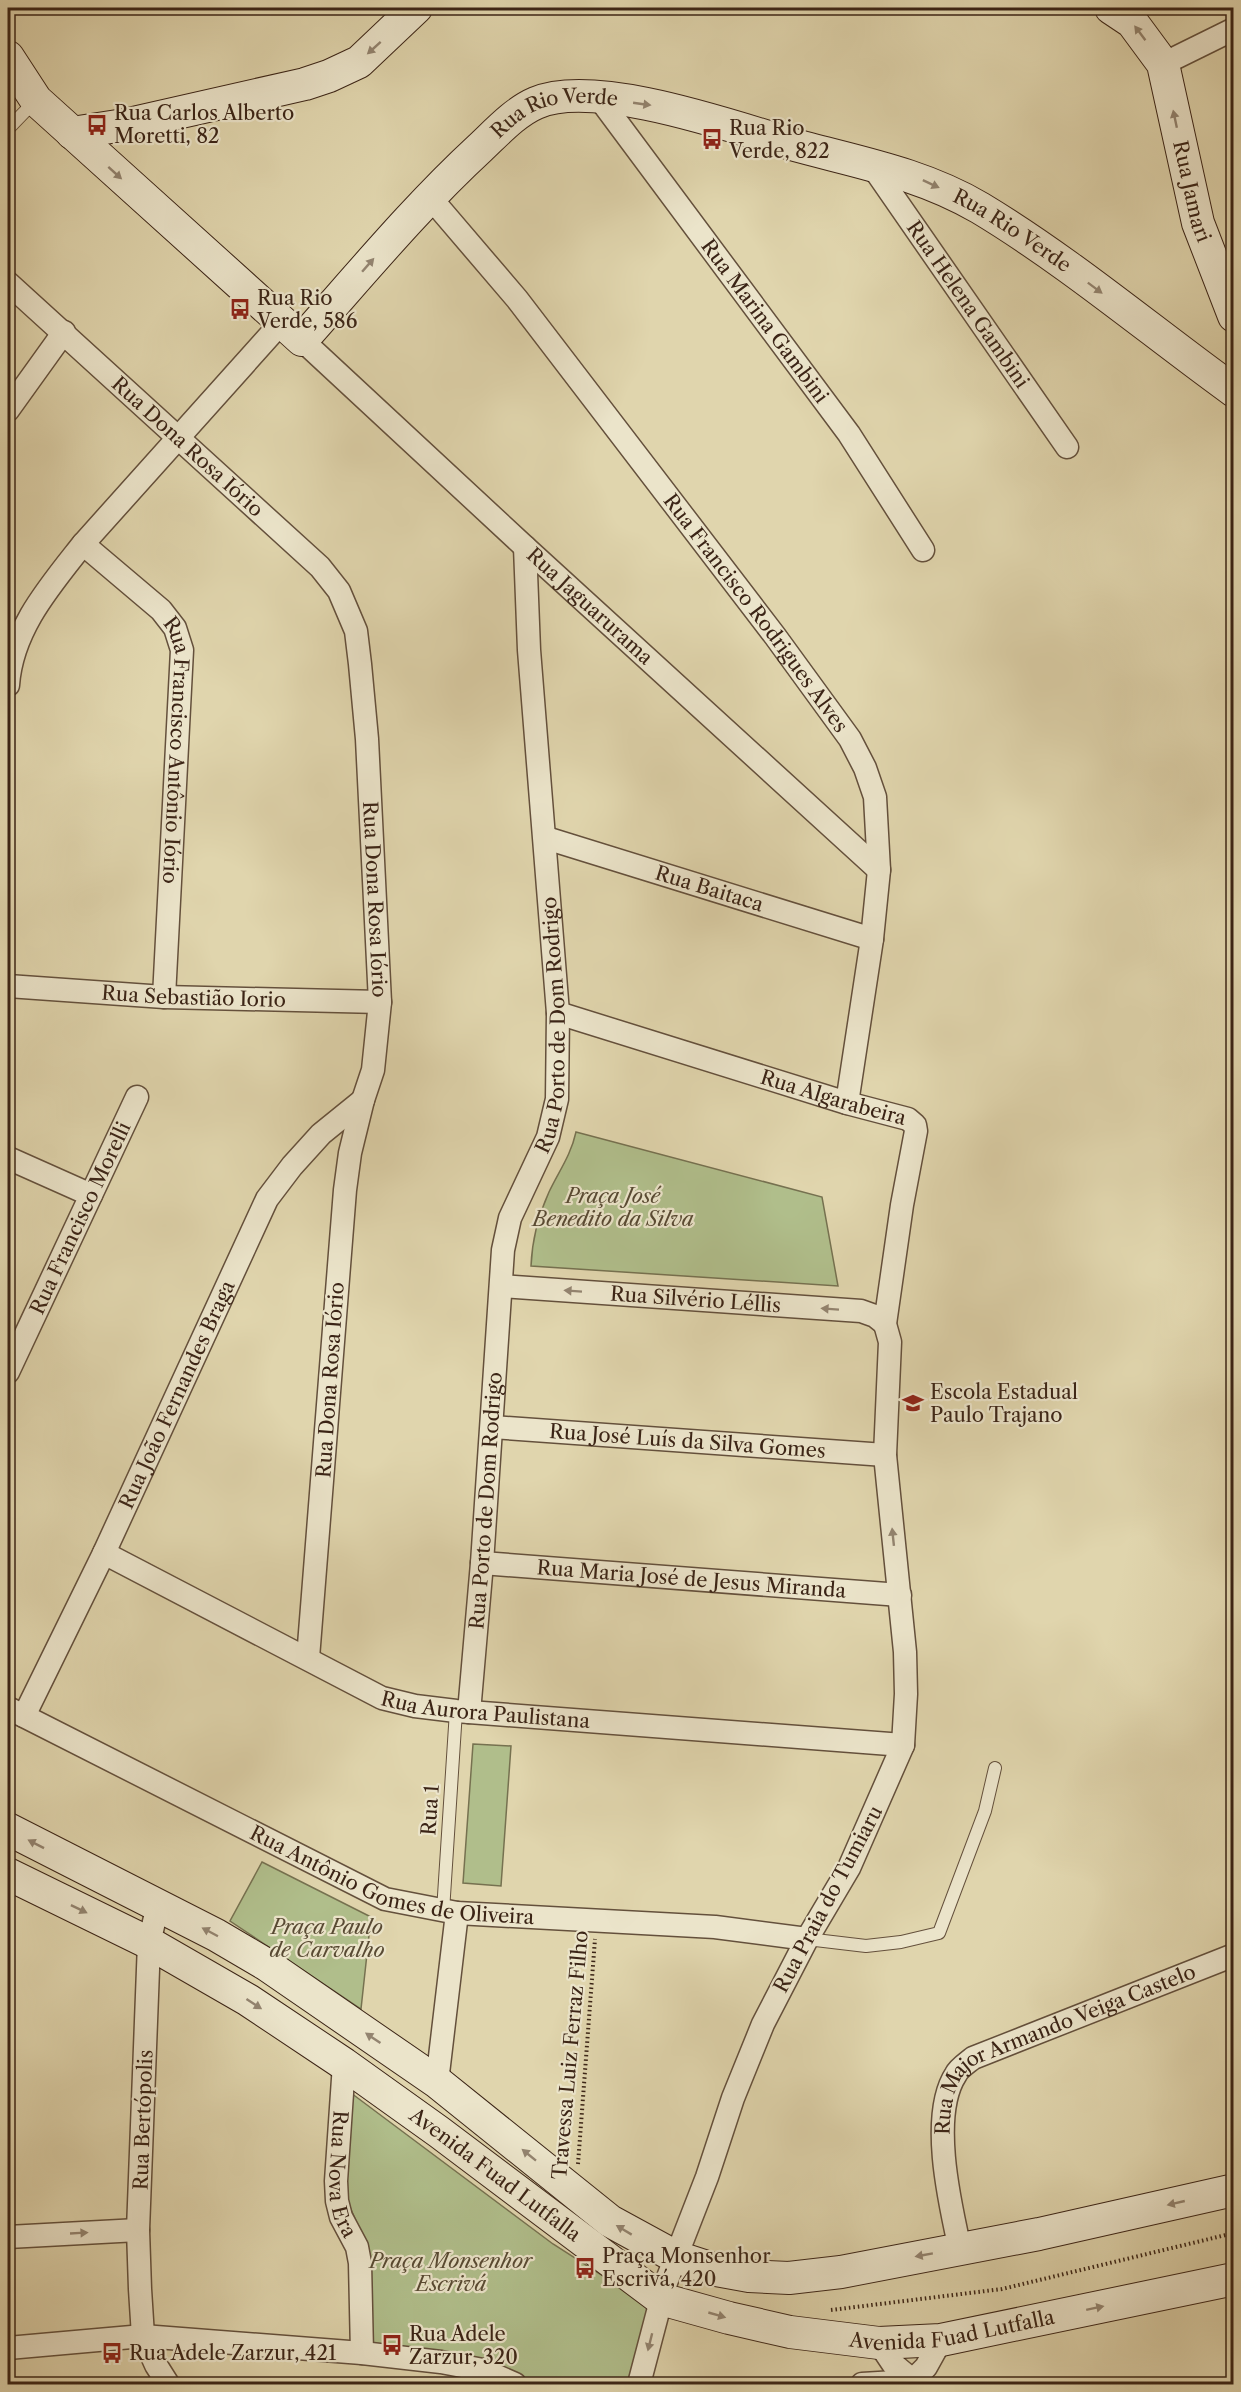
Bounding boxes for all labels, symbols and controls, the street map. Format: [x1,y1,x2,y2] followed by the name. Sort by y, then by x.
[1133,25,1146,41] one-way arrow
[367,41,382,54] one-way arrow
[486,84,620,143] street label: Rua Rio Verde
[633,99,652,108] one-way arrow
[114,101,294,148] place label: Rua Carlos Alberto Moretti, 82
[1170,110,1180,129] one-way arrow
[85,113,109,137] bus stop icon: Rua Carlos Alberto Moretti, 82
[728,116,830,163] place label: Rua Rio Verde, 822
[700,127,724,151] bus stop icon: Rua Rio Verde, 822
[1168,138,1216,246] street label: Rua Jamari
[107,166,122,179] one-way arrow
[922,180,939,189] one-way arrow
[949,184,1076,277] street label: Rua Rio Verde
[902,216,1034,392] street label: Rua Helena Gambini
[696,234,834,408] street label: Rua Marina Gambini
[362,257,375,273] one-way arrow
[1087,282,1103,295] one-way arrow
[256,286,357,333] place label: Rua Rio Verde, 586
[228,297,252,321] bus stop icon: Rua Rio Verde, 586
[107,372,268,522] street label: Rua Dona Rosa Iório
[659,489,853,737] street label: Rua Francisco Rodrigues Alves
[522,543,658,670] street label: Rua Jaguarurama
[158,612,195,885] street label: Rua Francisco Antônio Iório
[358,801,392,998] street label: Rua Dona Rosa Iório
[652,861,767,917] street label: Rua Baitaca
[530,896,570,1157] street label: Rua Porto de Dom Rodrigo
[101,981,286,1012] street label: Rua Sebastião Iorio
[757,1065,909,1130] street label: Rua Algarabeira
[25,1118,136,1318] street label: Rua Francisco Morelli
[530,1184,694,1231] park label: Praça José Benedito da Silva
[114,1276,240,1512] street label: Rua João Fernandes Braga
[311,1281,349,1479] street label: Rua Dona Rosa Iório
[609,1282,782,1317] street label: Rua Silvério Léllis
[564,1287,583,1296] one-way arrow
[821,1304,840,1313] one-way arrow
[464,1371,507,1630] street label: Rua Porto de Dom Rodrigo
[930,1380,1078,1427] place label: Escola Estadual Paulo Trajano
[901,1391,925,1415] school or university icon: Escola Estadual Paulo Trajano
[548,1419,827,1463] street label: Rua José Luís da Silva Gomes
[888,1528,898,1547] one-way arrow
[536,1555,847,1603] street label: Rua Maria José de Jesus Miranda
[379,1686,591,1733] street label: Rua Aurora Paulistana
[416,1783,444,1836] street label: Rua 1
[769,1801,887,1997] street label: Rua Praia do Tumiaru
[246,1821,535,1929] street label: Rua Antônio Gomes de Oliveira
[27,1839,45,1849] one-way arrow
[70,1903,88,1913] one-way arrow
[269,1915,385,1962] park label: Praça Paulo de Carvalho
[201,1927,218,1937] one-way arrow
[547,1929,593,2181] street label: Travessa Luiz Ferraz Filho
[931,1959,1199,2135] street label: Rua Major Armando Veiga Castelo
[246,1998,262,2009] one-way arrow
[366,2032,382,2044] one-way arrow
[129,2049,157,2191] street label: Rua Bertópolis
[404,2102,586,2247] street label: Avenida Fuad Lutfalla
[324,2110,362,2242] street label: Rua Nova Era
[521,2149,537,2162] one-way arrow
[1167,2199,1186,2208] one-way arrow
[616,2224,632,2235] one-way arrow
[70,2228,89,2237] one-way arrow
[602,2244,771,2291] place label: Praça Monsenhor Escrivá, 420
[368,2249,534,2296] park label: Praça Monsenhor Escrivá
[914,2251,933,2260] one-way arrow
[573,2256,597,2280] bus stop icon: Praça Monsenhor Escrivá, 420
[1086,2303,1105,2312] one-way arrow
[847,2305,1057,2356] street label: Avenida Fuad Lutfalla
[708,2311,726,2320] one-way arrow
[409,2322,518,2369] place label: Rua Adele Zarzur, 320
[380,2333,404,2357] bus stop icon: Rua Adele Zarzur, 320
[645,2333,654,2351] one-way arrow
[100,2341,124,2365] bus stop icon: Rua Adele Zarzur, 421
[129,2341,337,2365] place label: Rua Adele Zarzur, 421

